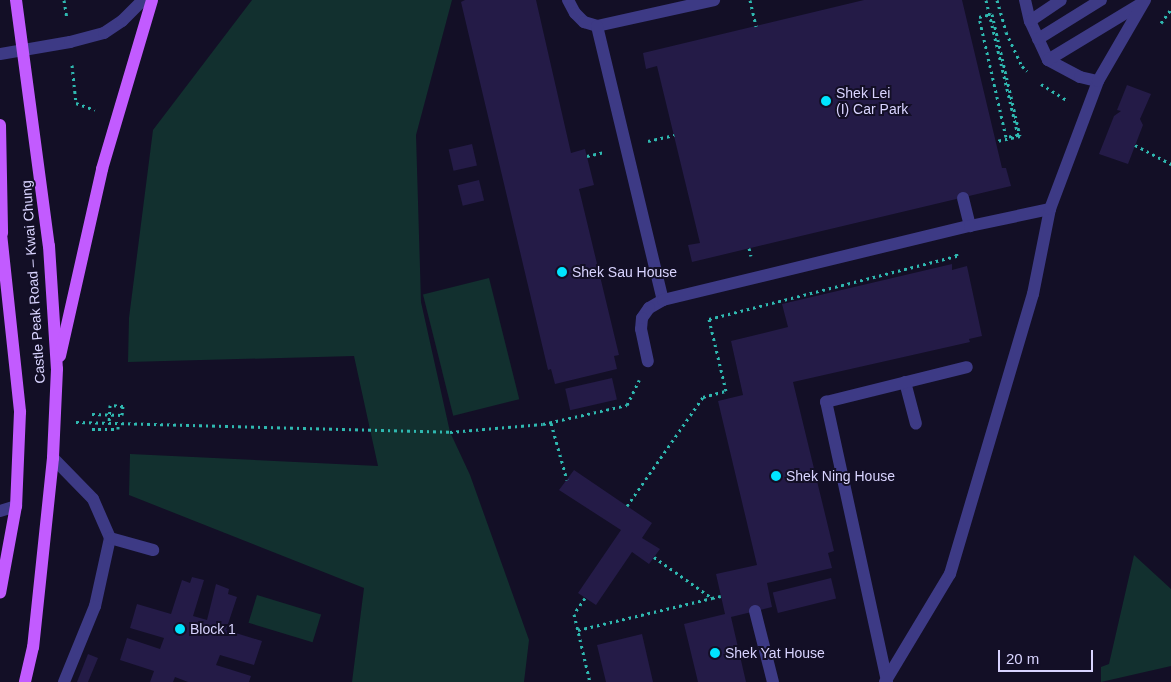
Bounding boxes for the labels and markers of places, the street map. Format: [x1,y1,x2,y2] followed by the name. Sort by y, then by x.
[836,85,908,118] place label: Shek Lei (I) Car Park
[820,95,832,107] marker: Shek Lei (I) Car Park
[572,264,677,280] place label: Shek Sau House
[556,266,568,278] marker: Shek Sau House
[786,468,895,484] place label: Shek Ning House
[770,470,782,482] marker: Shek Ning House
[190,621,236,637] place label: Block 1
[174,623,186,635] marker: Block 1
[725,645,825,661] place label: Shek Yat House
[709,647,721,659] marker: Shek Yat House

